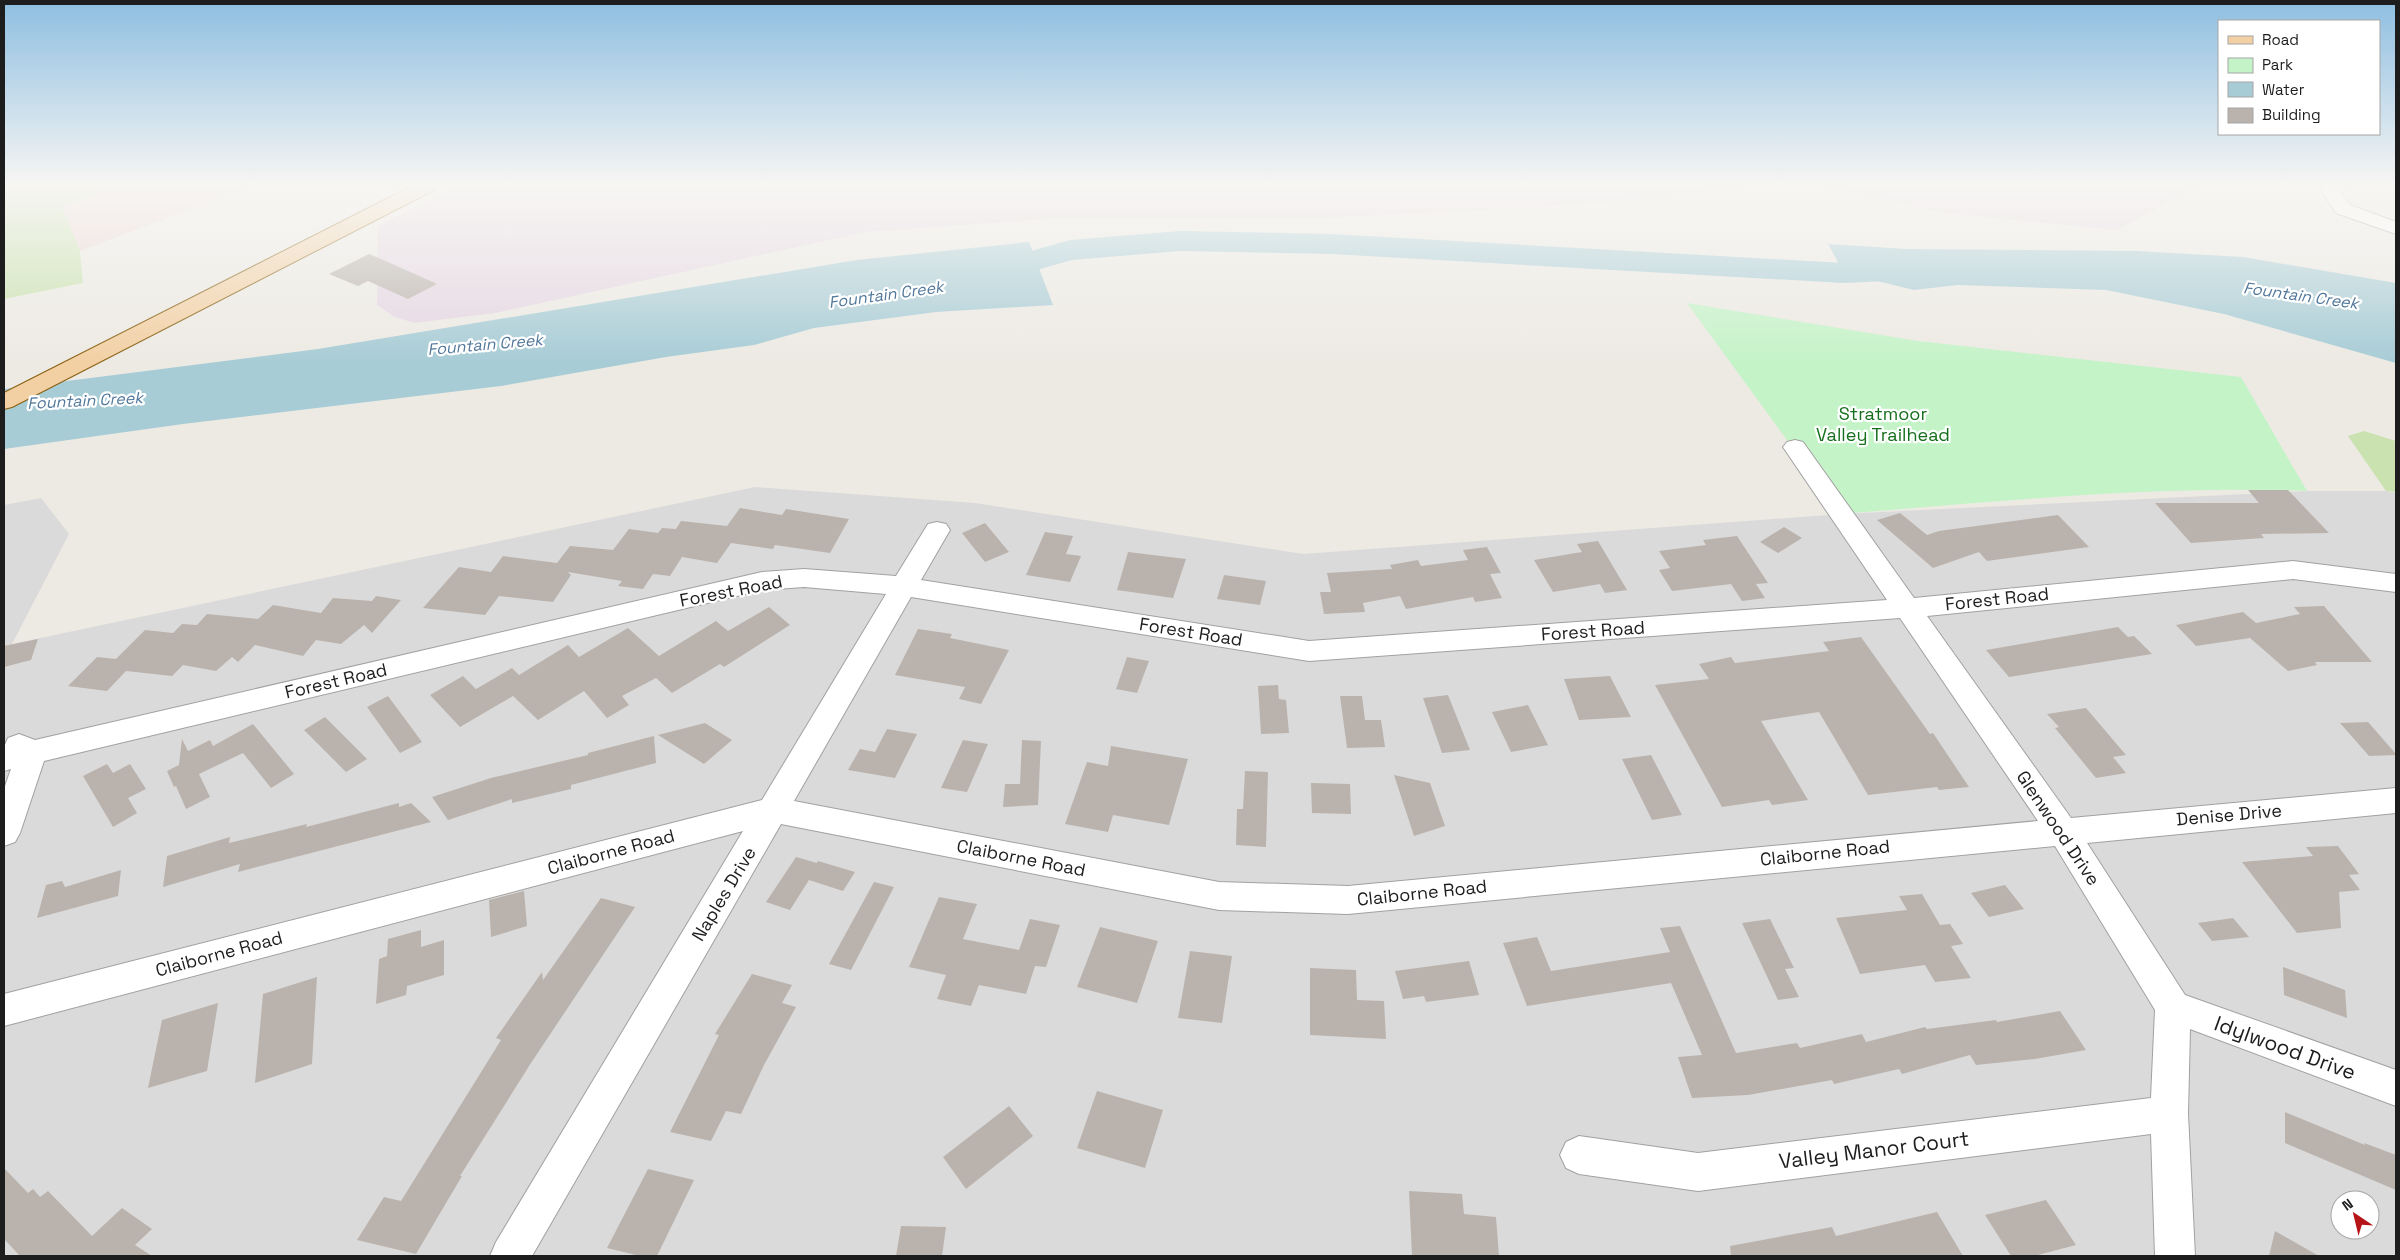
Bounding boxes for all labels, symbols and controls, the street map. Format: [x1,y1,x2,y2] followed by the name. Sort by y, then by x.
[2218,20,2380,135] legend
[2262,30,2299,49] text: Road
[2262,55,2293,74] text: Park
[2262,80,2305,99] text: Water
[2262,105,2321,124] text: Building
[827,276,947,313] water label: Fountain Creek
[2242,277,2362,314] water label: Fountain Creek
[426,329,546,360] water label: Fountain Creek
[27,387,146,414] water label: Fountain Creek
[1816,402,1950,446] park label: Stratmoor Valley Trailhead
[678,569,784,612] street label: Forest Road
[1944,582,2050,615] street label: Forest Road
[1138,612,1244,651] street label: Forest Road
[1540,615,1646,646] street label: Forest Road
[283,658,389,703] street label: Forest Road
[2011,766,2105,890] street label: Glenwood Drive
[2175,798,2283,831] street label: Denise Drive
[545,823,677,880] street label: Claiborne Road
[955,834,1087,881] street label: Claiborne Road
[1759,834,1891,871] street label: Claiborne Road
[686,842,761,945] street label: Naples Drive
[1356,874,1488,911] street label: Claiborne Road
[153,925,285,982] street label: Claiborne Road
[2211,1009,2360,1086] street label: Idylwood Drive
[1777,1124,1971,1175] street label: Valley Manor Court
[2330,1190,2380,1240] north arrow
[2339,1194,2357,1214] text: N

